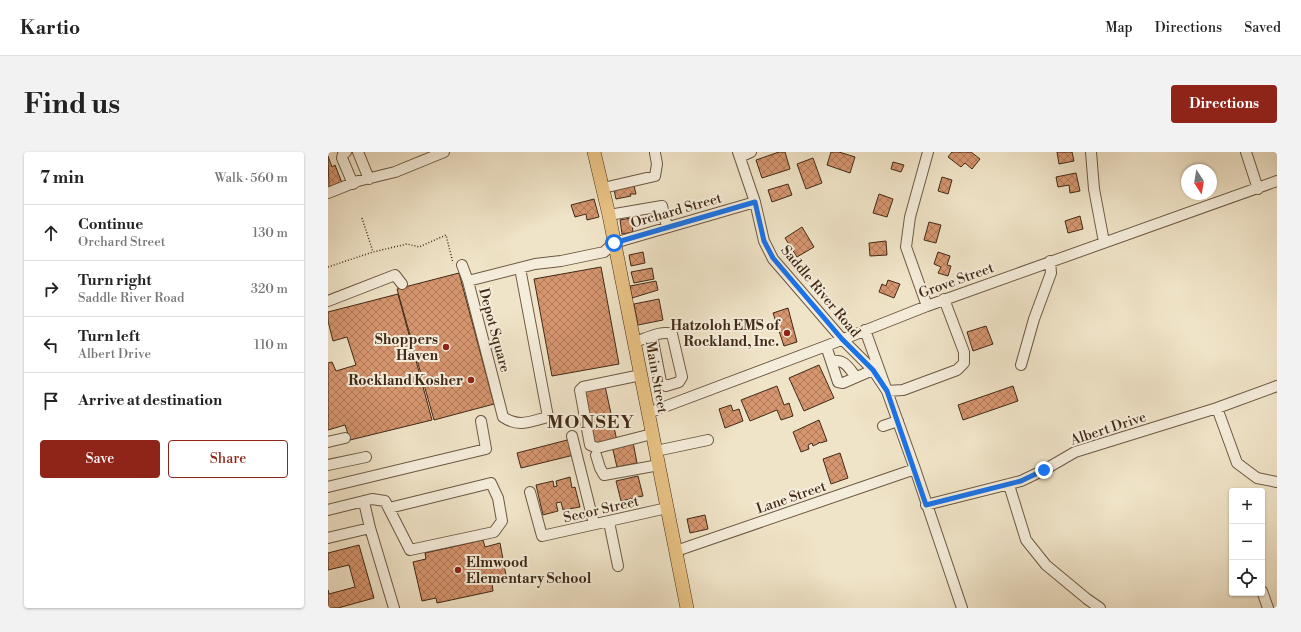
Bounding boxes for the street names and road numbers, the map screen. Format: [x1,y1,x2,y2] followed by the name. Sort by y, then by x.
[629,189,724,233] street label: Orchard Street
[776,242,864,341] street label: Saddle River Road
[916,259,996,303] street label: Grove Street
[474,286,514,374] street label: Depot Square
[641,339,671,415] street label: Main Street
[1067,408,1149,450] street label: Albert Drive
[754,478,829,518] street label: Lane Street
[562,493,641,527] street label: Secor Street

